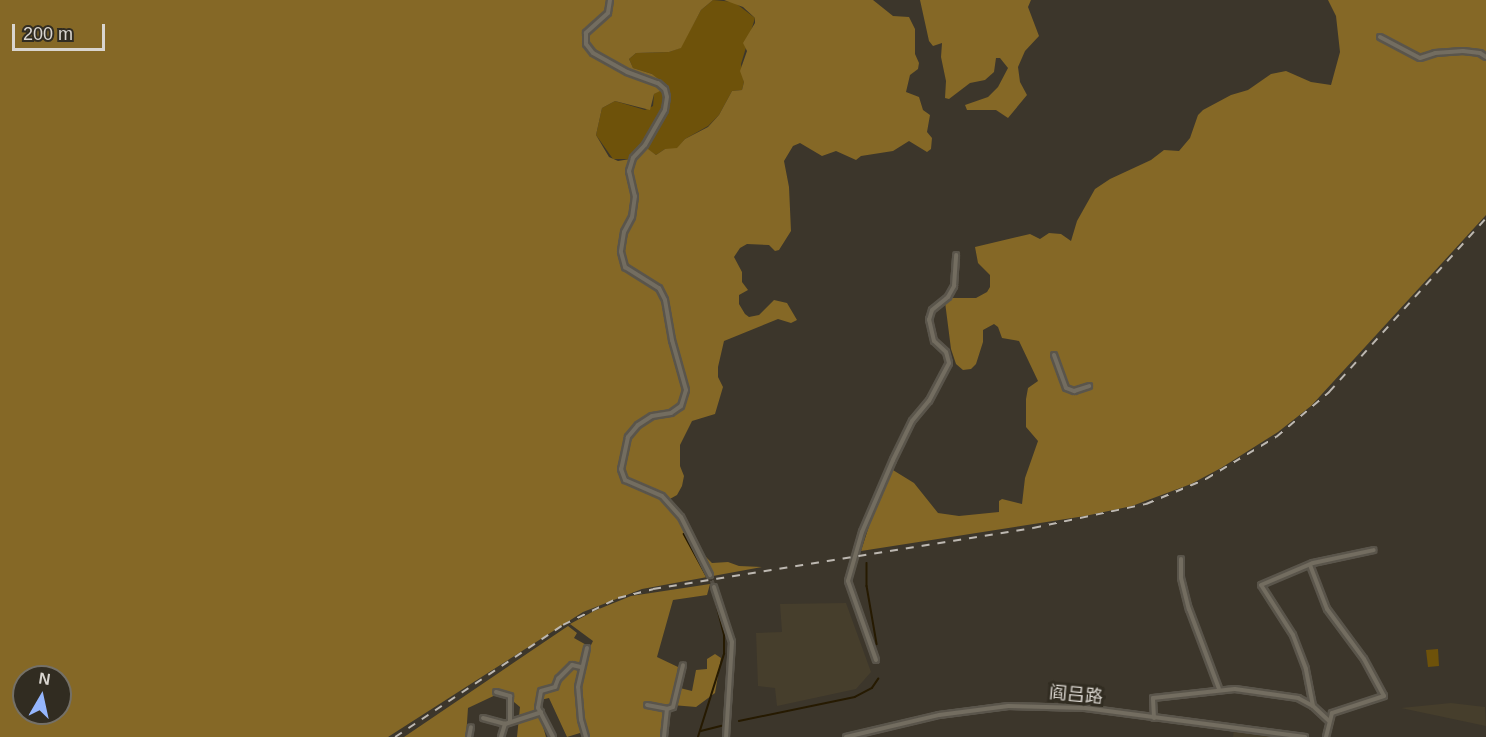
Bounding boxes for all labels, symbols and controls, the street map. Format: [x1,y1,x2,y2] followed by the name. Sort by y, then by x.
[15,12,108,50] scale bar
[23,24,73,44] text: 200 m
[12,665,72,725] north arrow
[38,669,52,688] text: N
[1048,682,1104,708] street label: 阎吕路

